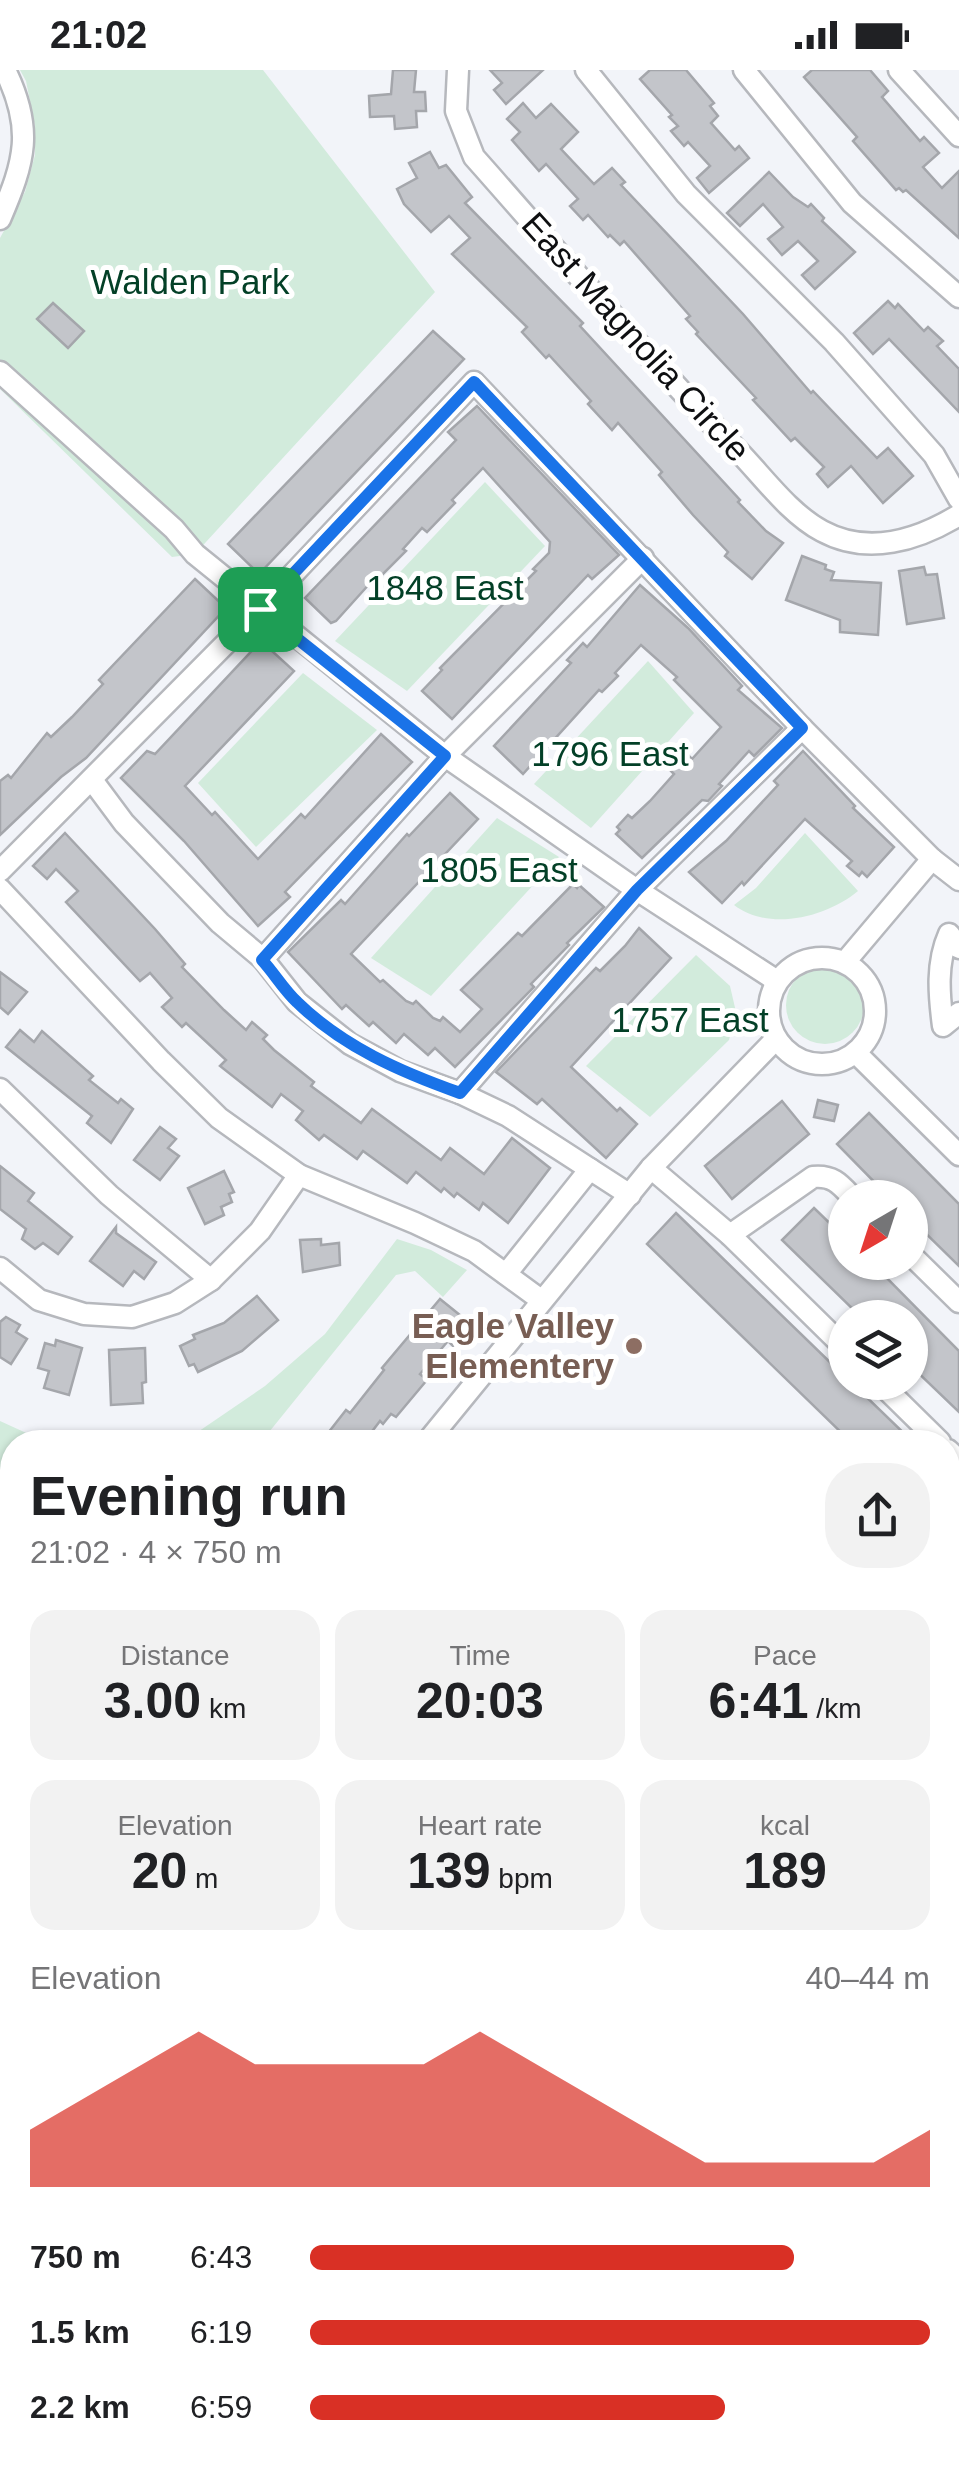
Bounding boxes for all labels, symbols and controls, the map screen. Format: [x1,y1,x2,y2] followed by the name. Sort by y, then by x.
[50,14,147,56] text: 21:02
[514,204,758,469] street label: East Magnolia Circle
[90,262,290,301] park label: Walden Park
[218,567,303,652] pin
[366,568,524,607] park label: 1848 East
[233,582,288,637] icon: arrive
[531,734,689,773] park label: 1796 East
[420,850,578,889] park label: 1805 East
[611,1000,769,1039] park label: 1757 East
[828,1180,928,1280] north arrow
[828,1180,928,1400] map controls
[828,1300,928,1400] button: layers
[412,1306,615,1385] place label: Eagle Valley Elementery
[623,1335,645,1357] marker: Eagle Valley Elementery
[825,1463,930,1568] button: share
[30,1465,348,1527] text: Evening run
[30,1534,282,1570] text: 21:02 · 4 × 750 m
[121,1640,229,1671] text: Distance
[449,1640,511,1671] text: Time
[753,1640,817,1671] text: Pace
[104,1673,201,1729] text: 3.00
[416,1673,544,1729] text: 20:03
[709,1673,809,1729] text: 6:41
[201,1693,246,1724] text: km
[809,1693,861,1724] text: /km
[117,1810,233,1841] text: Elevation
[418,1810,542,1841] text: Heart rate
[760,1810,810,1841] text: kcal
[132,1843,187,1899] text: 20
[407,1843,491,1899] text: 139
[743,1843,827,1899] text: 189
[187,1863,218,1894] text: m
[491,1863,553,1894] text: bpm
[30,1960,162,1996] text: Elevation
[805,1960,930,1996] text: 40–44 m
[30,2239,121,2275] text: 750 m
[190,2239,252,2275] text: 6:43
[30,2314,130,2350] text: 1.5 km
[190,2314,252,2350] text: 6:19
[30,2389,130,2425] text: 2.2 km
[190,2389,252,2425] text: 6:59

